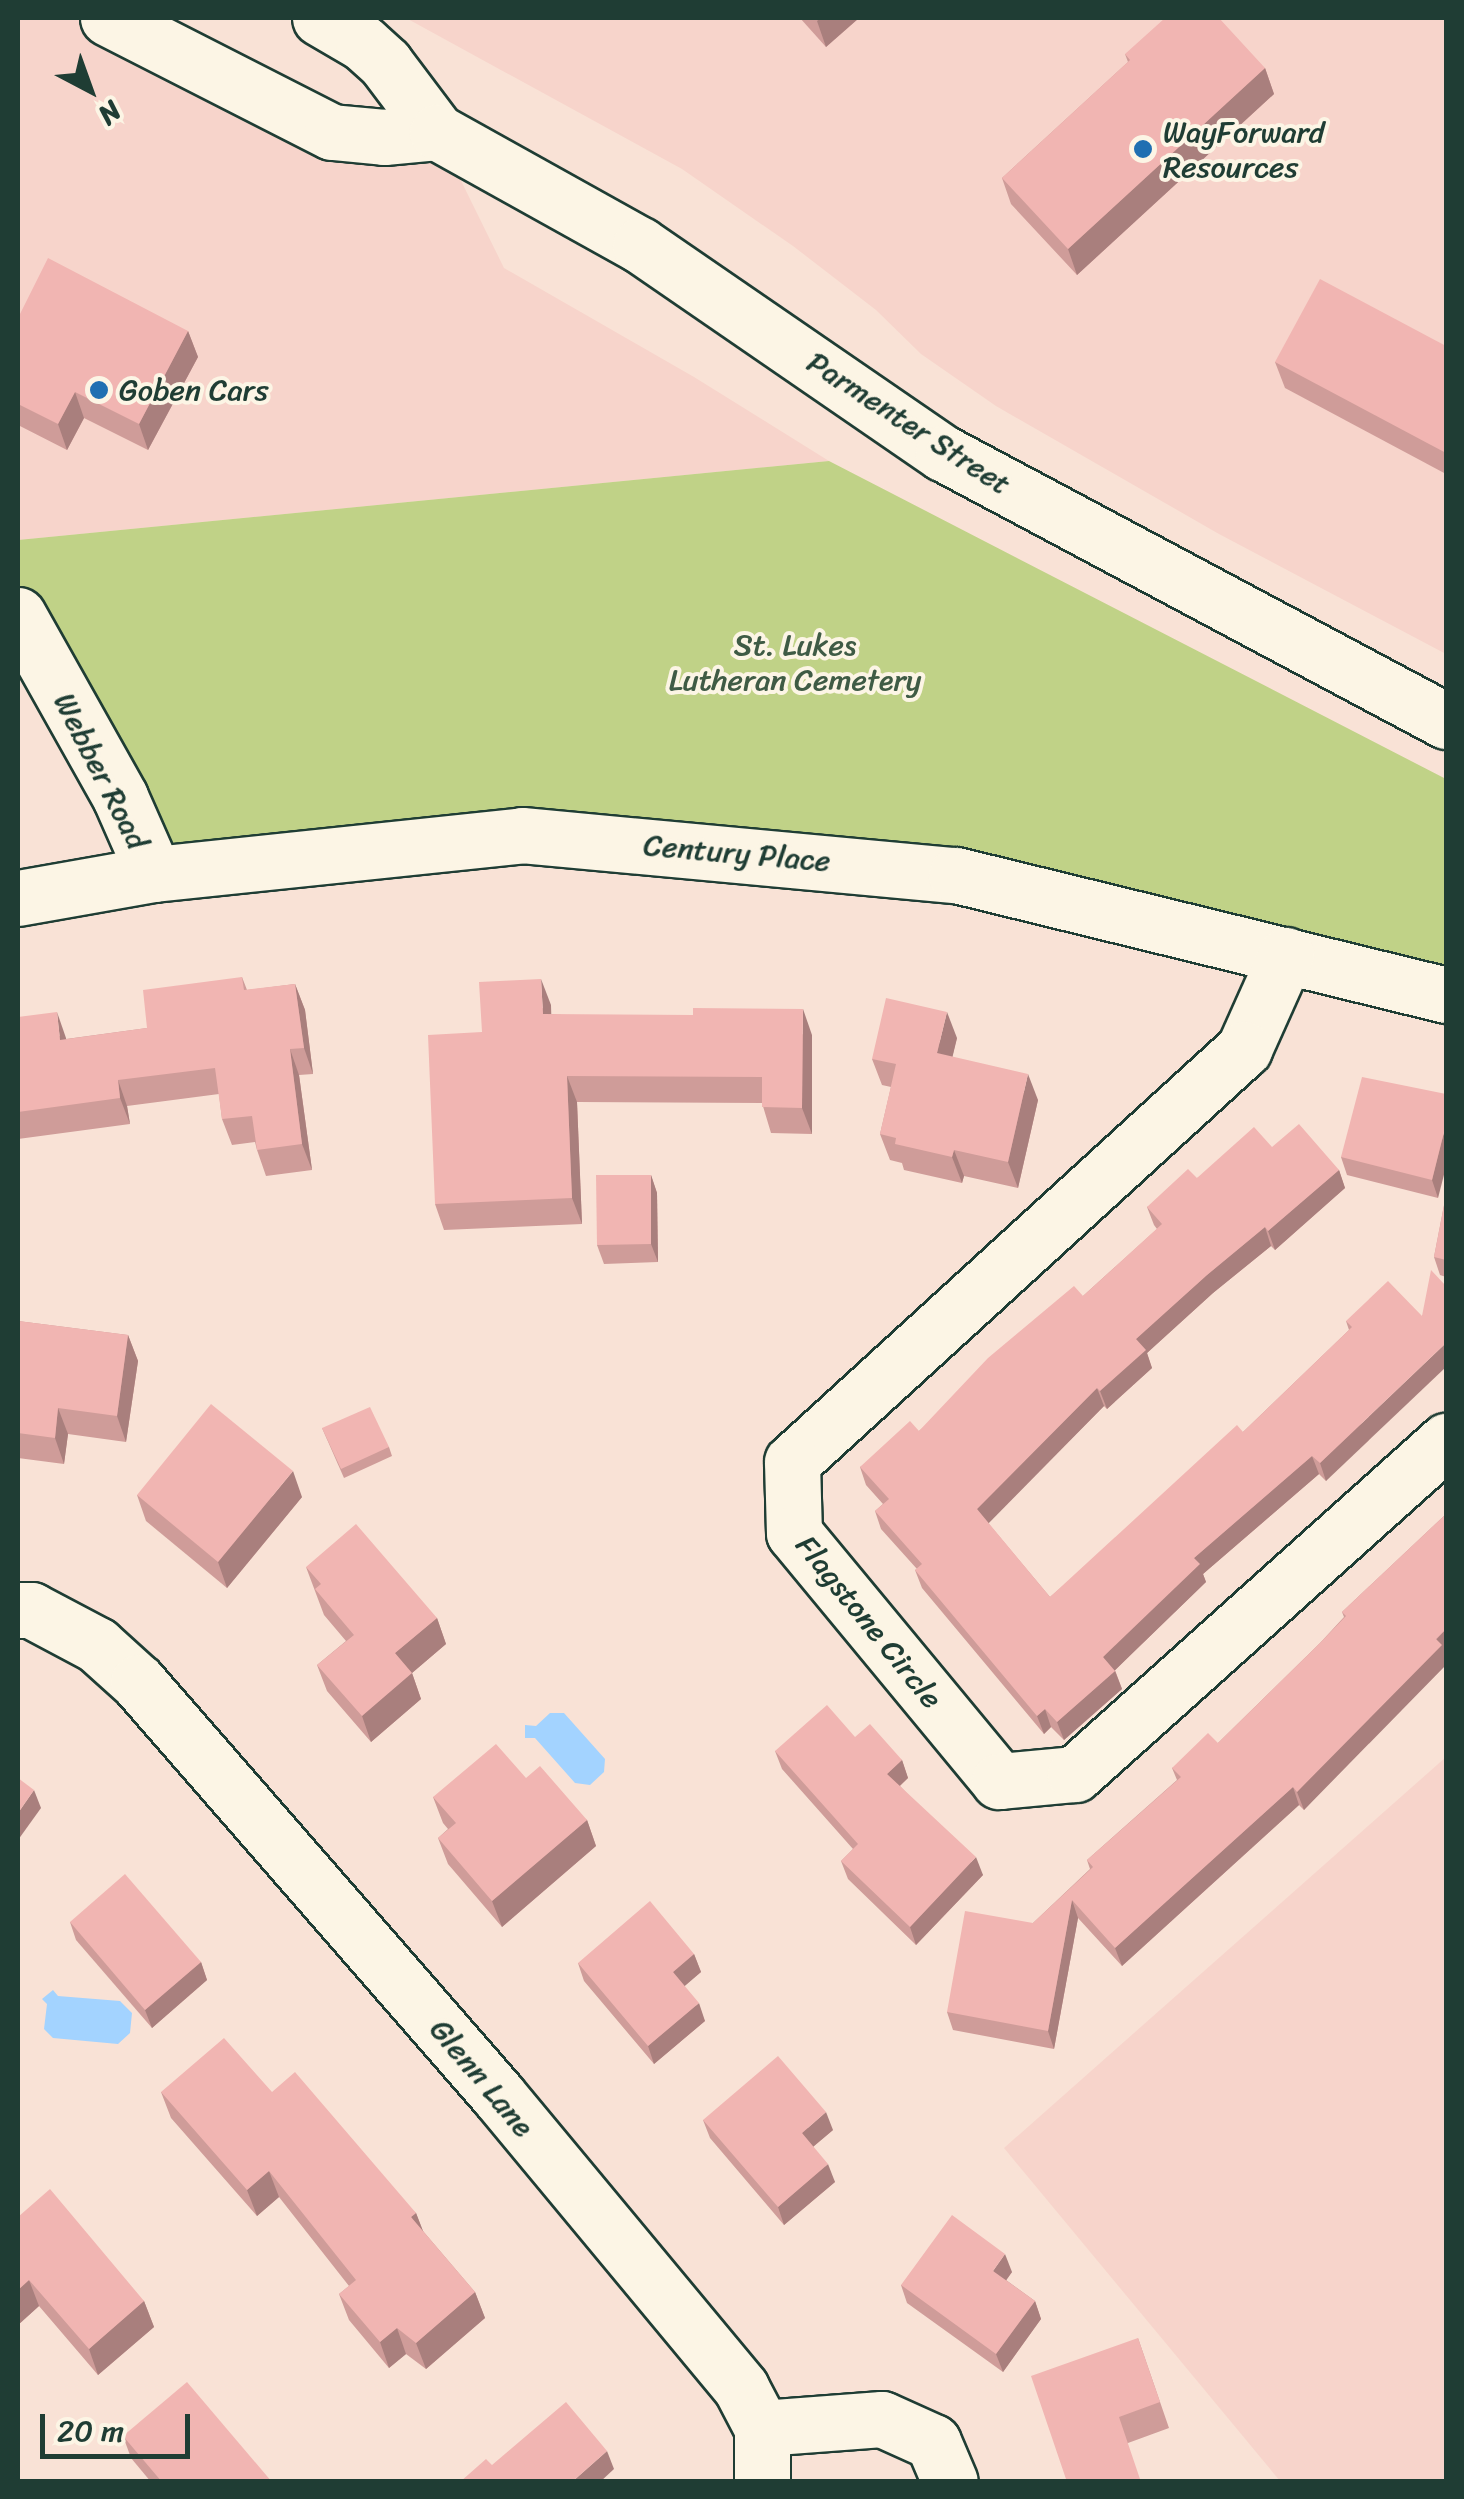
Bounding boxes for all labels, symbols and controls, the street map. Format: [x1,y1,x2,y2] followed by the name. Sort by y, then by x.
[40,40,140,140] north arrow
[87,88,133,138] text: N
[1163,114,1325,184] place label: WayForward Resources
[1132,138,1154,160] marker: WayForward Resources
[801,344,1017,502] street label: Parmenter Street
[119,372,269,408] place label: Goben Cars
[88,379,110,401] marker: Goben Cars
[668,627,922,698] park label: St. Lukes Lutheran Cemetery
[46,687,156,855] street label: Webber Road
[642,827,832,879] street label: Century Place
[788,1528,950,1716] street label: Flagstone Circle
[422,2011,542,2145] street label: Glenn Lane
[45,2394,195,2456] scale bar
[57,2404,124,2458] text: 20 m

